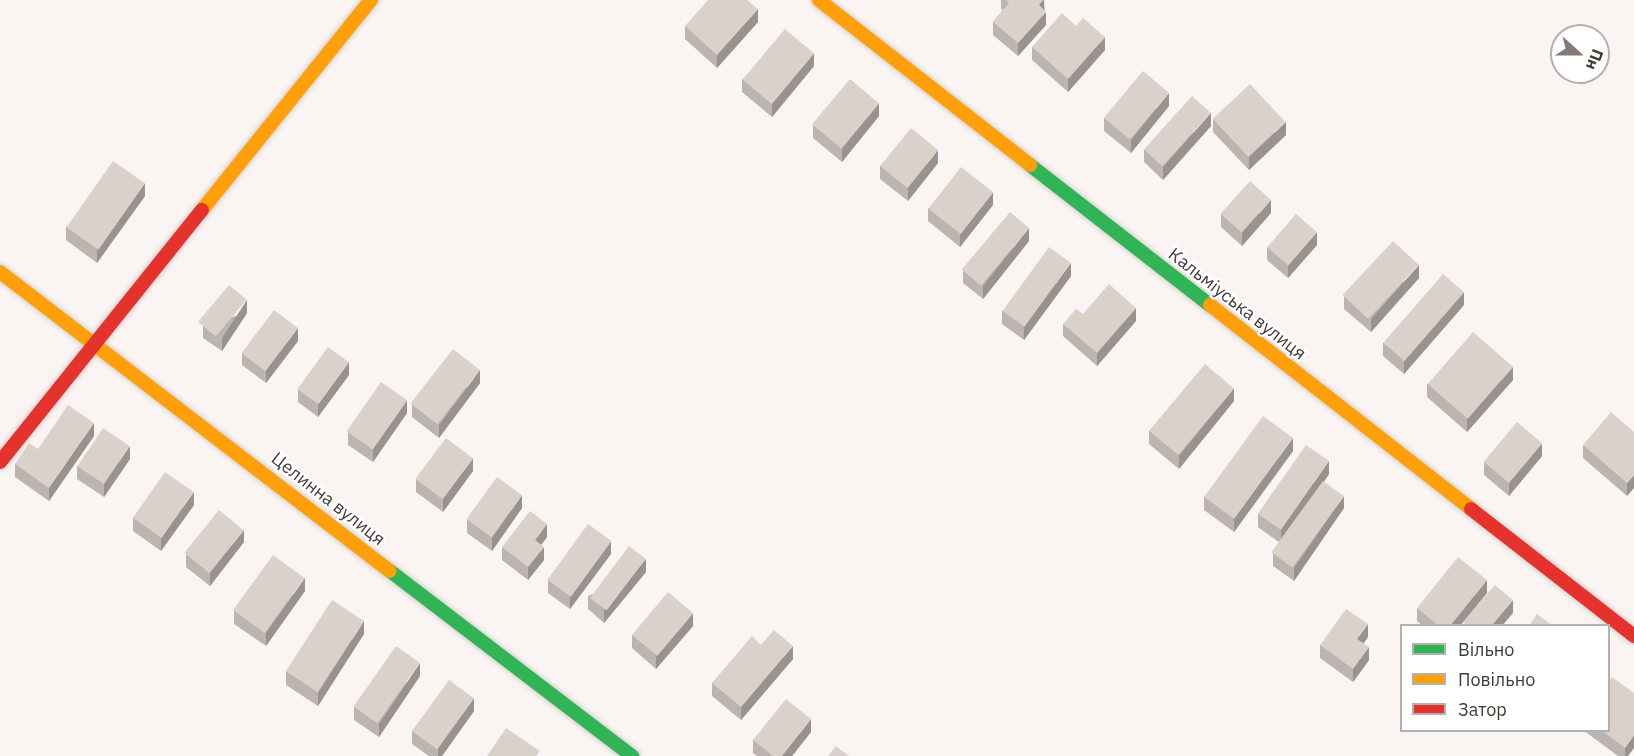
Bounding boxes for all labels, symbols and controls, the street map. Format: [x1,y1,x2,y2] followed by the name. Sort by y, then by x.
[1550,24,1610,84] north arrow
[1582,46,1608,73] text: Пн
[1164,244,1310,364] street label: Кальміуська вулиця
[267,448,389,550] street label: Целинна вулиця
[1400,624,1610,732] legend
[1458,638,1514,661] text: Вільно
[1458,668,1535,691] text: Повільно
[1458,698,1507,721] text: Затор

